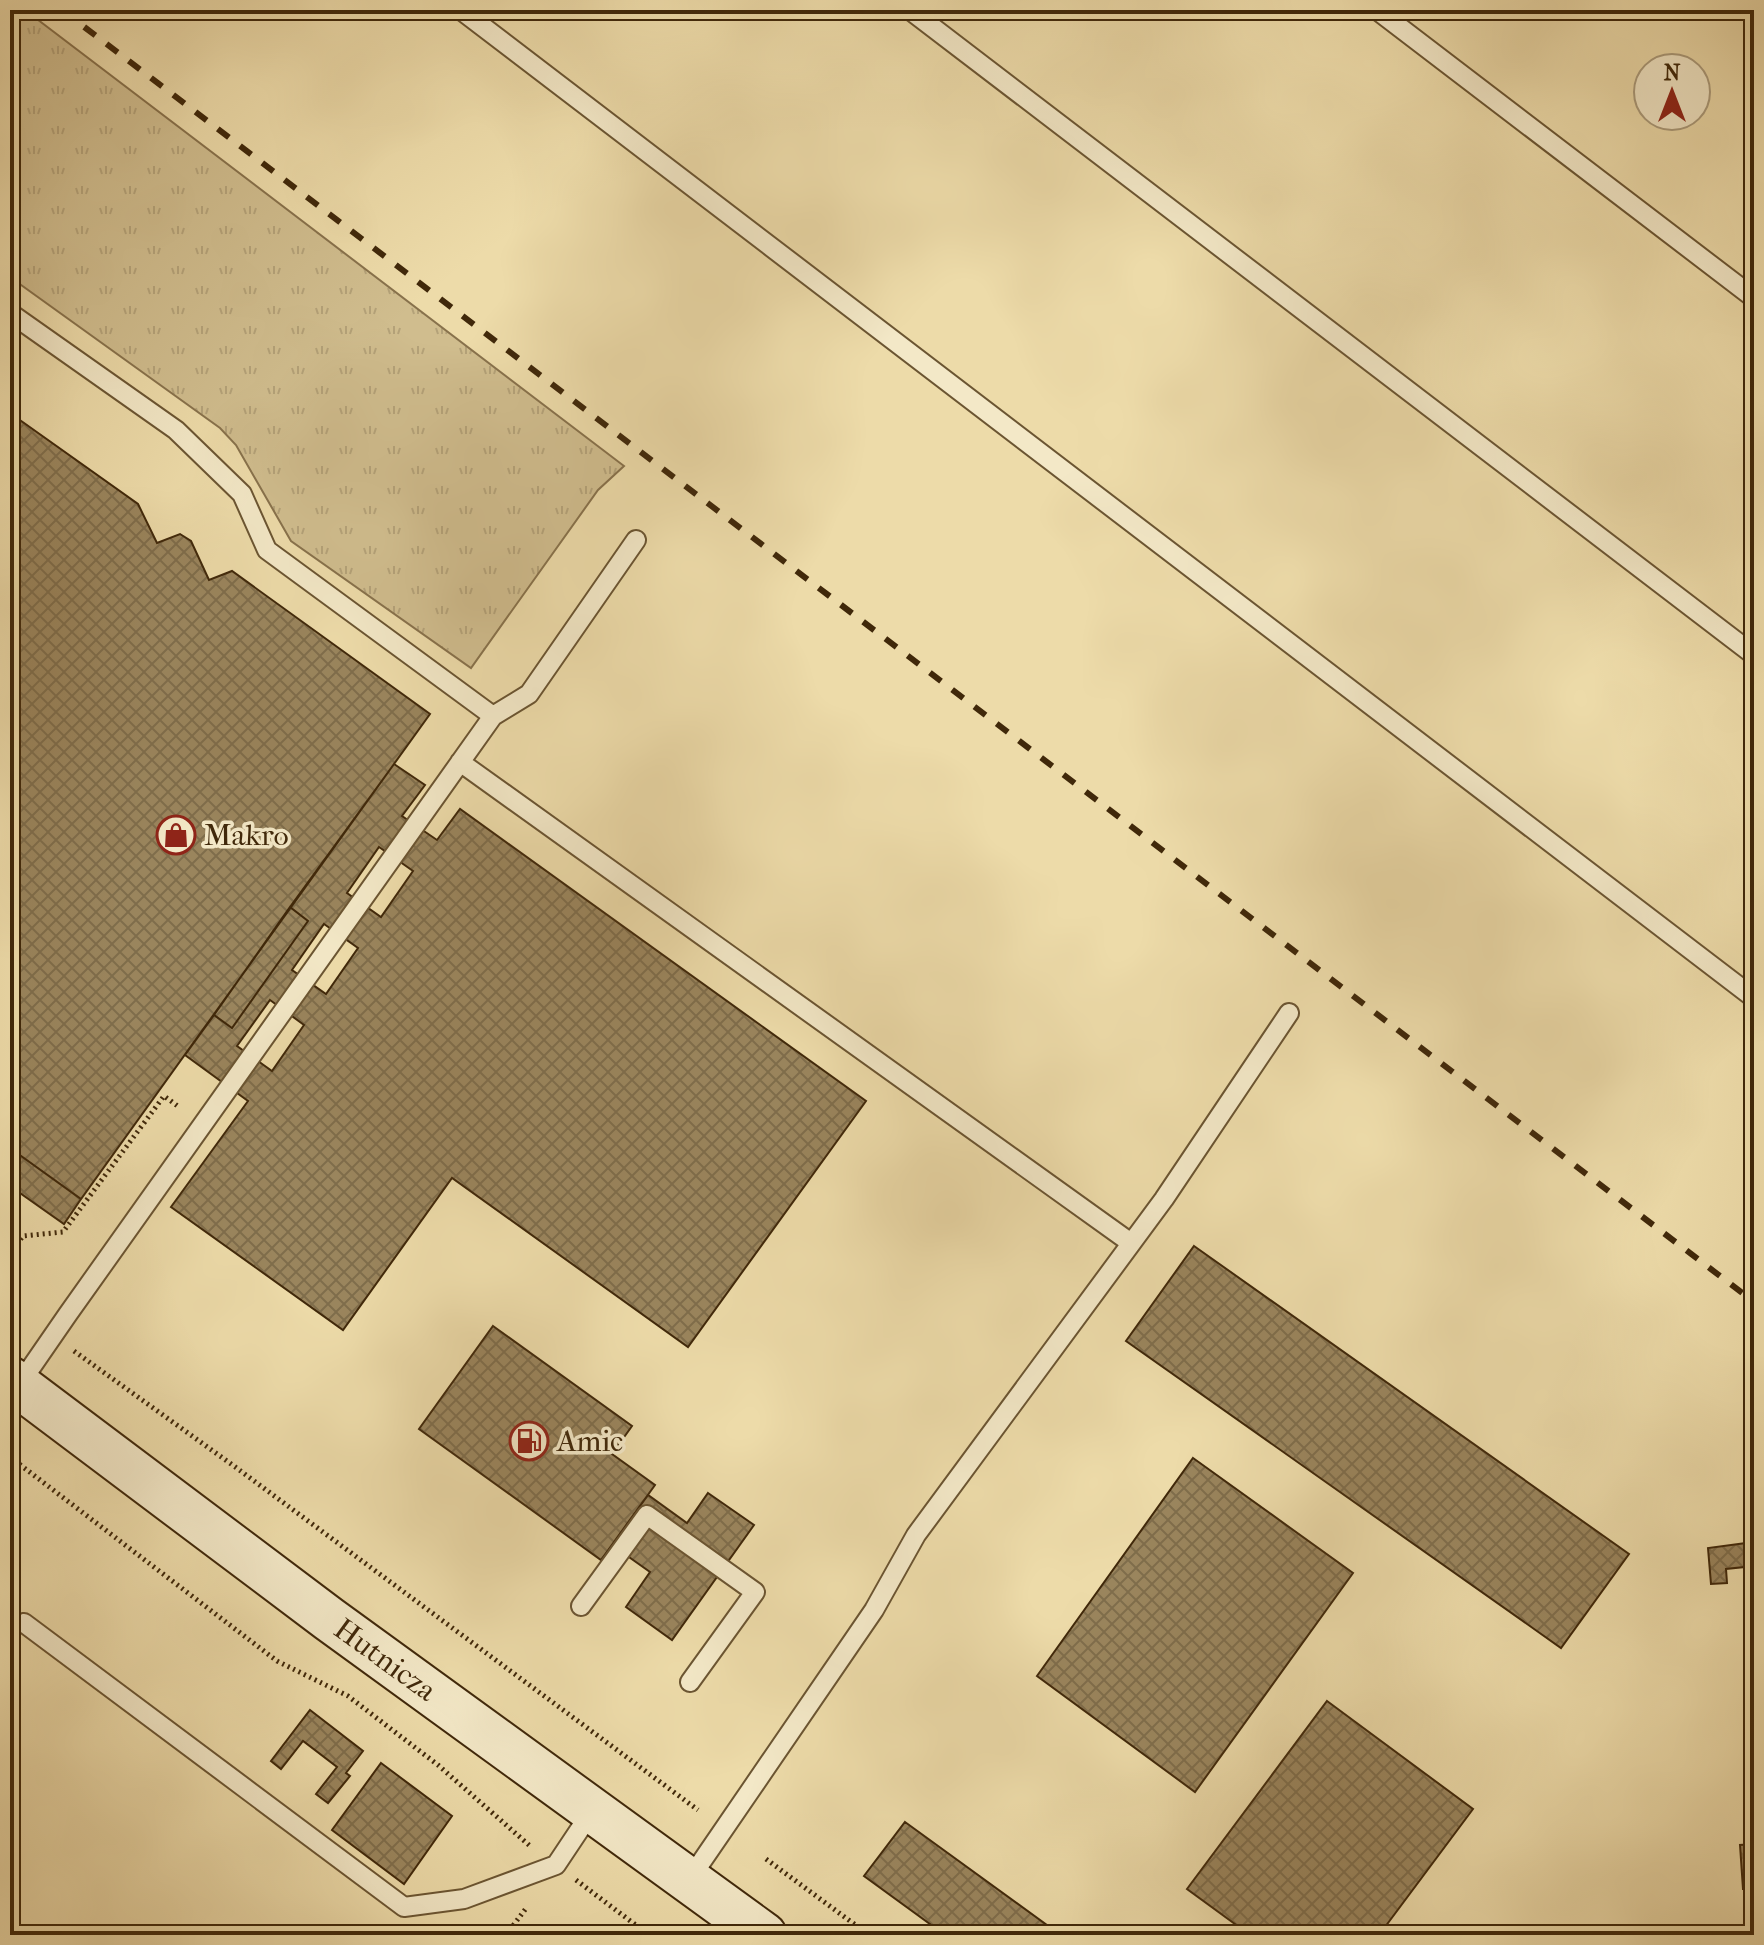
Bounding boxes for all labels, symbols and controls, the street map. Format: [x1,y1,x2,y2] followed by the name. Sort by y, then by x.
[1632,52,1712,132] north arrow
[1664,60,1681,86] text: N
[155,814,197,856] shop icon: Makro
[204,818,289,853] place label: Makro
[508,1420,550,1462] fuel station icon: Amic
[556,1424,623,1459] place label: Amic
[327,1611,444,1709] street label: Hutnicza

